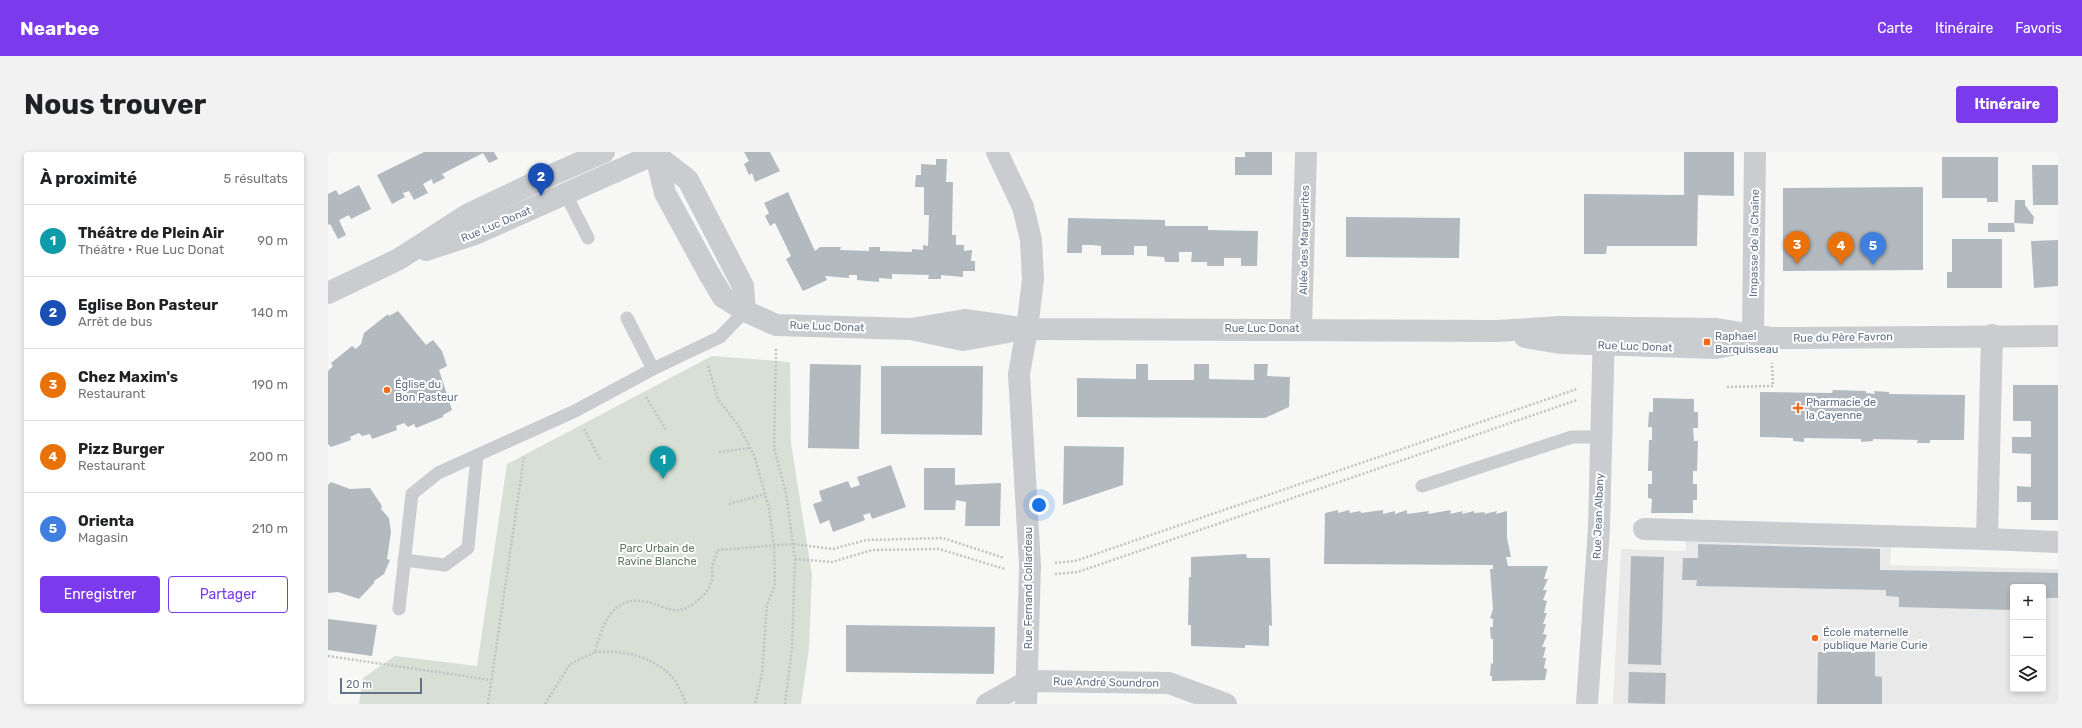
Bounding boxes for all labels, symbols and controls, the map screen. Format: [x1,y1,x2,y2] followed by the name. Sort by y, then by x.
[20,17,99,40] text: Nearbee
[1877,20,1913,37] text: Carte
[1935,20,1993,37] text: Itinéraire
[2015,20,2062,37] text: Favoris
[1956,86,2058,123] button: Itinéraire
[24,88,206,121] text: Nous trouver
[528,163,554,196] pin: 2
[40,168,137,188] text: À proximité
[223,171,288,186] text: 5 résultats
[1297,185,1312,295] street label: Allée des Marguerites
[1747,189,1762,297] street label: Impasse de la Chaîne
[459,204,534,245] street label: Rue Luc Donat
[78,224,224,242] text: Théâtre de Plein Air
[1784,231,1810,264] pin: 3
[1828,232,1854,265] pin: 4
[1860,232,1886,265] pin: 5
[50,233,56,248] text: 1
[257,233,288,248] text: 90 m
[78,242,224,257] text: Théâtre · Rue Luc Donat
[78,296,218,314] text: Eglise Bon Pasteur
[49,305,57,320] text: 2
[251,305,288,320] text: 140 m
[78,314,152,329] text: Arrêt de bus
[789,319,865,334] street label: Rue Luc Donat
[1225,322,1300,335] street label: Rue Luc Donat
[1715,330,1778,356] place label: Raphael Barquisseau
[1793,330,1893,345] street label: Rue du Père Favron
[1702,337,1712,347] marker: Raphael Barquisseau
[1597,339,1673,354] street label: Rue Luc Donat
[78,368,178,386] text: Chez Maxim's
[49,377,57,392] text: 3
[252,377,288,392] text: 190 m
[395,378,459,404] place label: Église du Bon Pasteur
[382,385,392,395] marker: Église du Bon Pasteur
[78,386,145,401] text: Restaurant
[1806,396,1876,422] place label: Pharmacie de la Cayenne
[1793,403,1803,413] marker: Pharmacie de la Cayenne
[78,440,164,458] text: Pizz Burger
[650,446,676,479] pin: 1
[49,449,57,464] text: 4
[249,449,288,464] text: 200 m
[78,458,145,473] text: Restaurant
[1590,473,1606,559] street label: Rue Jean Albany
[1029,495,1049,515] your location
[78,512,134,530] text: Orienta
[49,521,57,536] text: 5
[252,521,288,536] text: 210 m
[1022,527,1035,649] street label: Rue Fernand Collardeau
[78,530,128,545] text: Magasin
[617,542,697,568] park label: Parc Urbain de Ravine Blanche
[40,576,160,613] button: Enregistrer
[168,576,288,613] button: Partager
[2010,584,2046,692] map controls
[2010,584,2046,620] button: +
[2010,620,2046,656] button: −
[1823,626,1928,652] place label: École maternelle publique Marie Curie
[1810,633,1820,643] marker: École maternelle publique Marie Curie
[2010,656,2046,692] button: layers
[1053,675,1159,690] street label: Rue André Soundron
[340,676,422,695] scale bar
[346,678,372,691] text: 20 m

